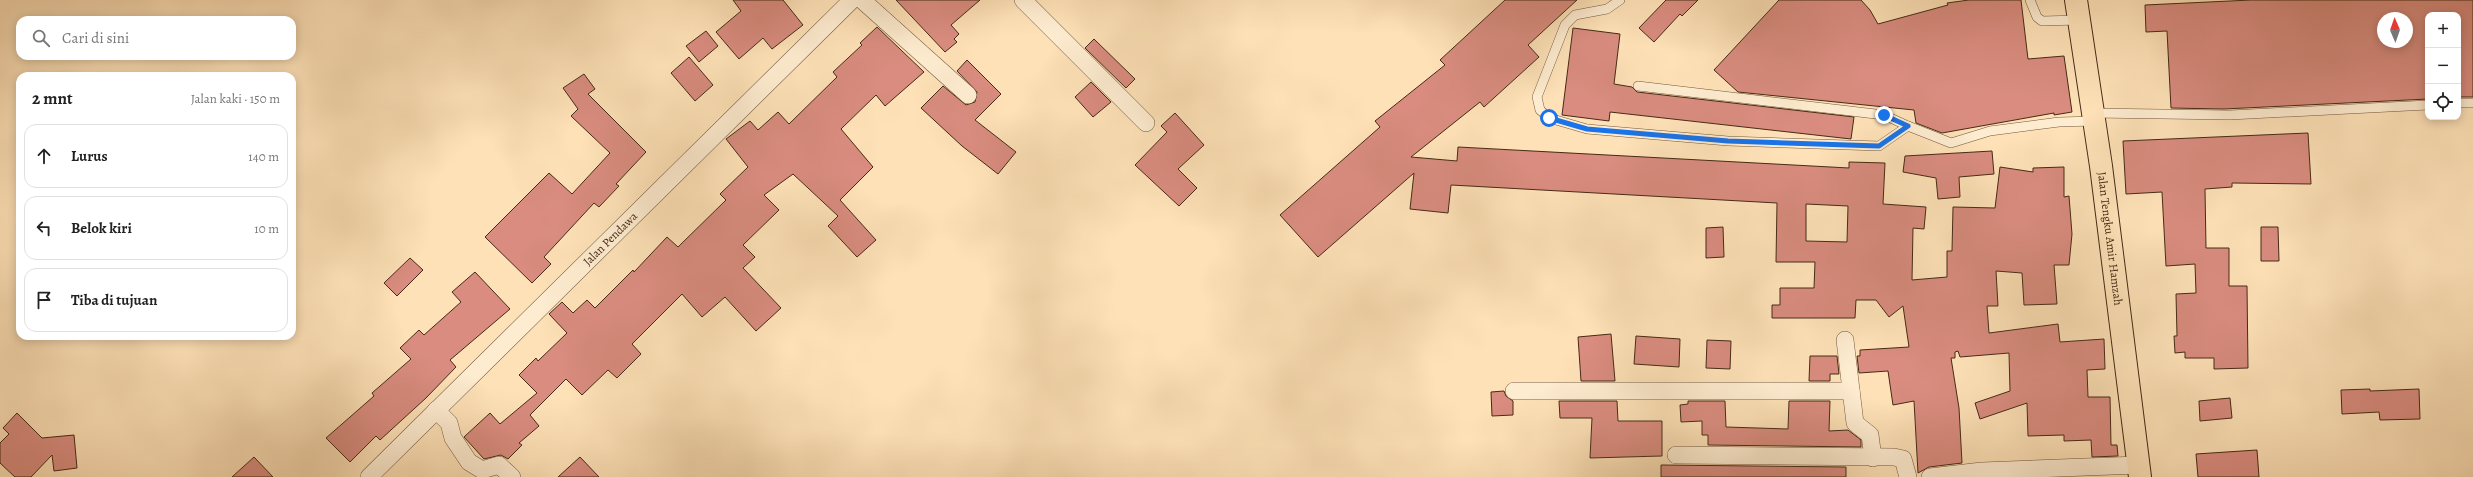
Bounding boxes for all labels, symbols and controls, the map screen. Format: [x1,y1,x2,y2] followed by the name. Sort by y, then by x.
[2377,12,2413,48] north arrow
[2425,12,2461,120] map controls
[2425,12,2461,48] button: +
[16,16,296,60] search box
[30,27,52,49] icon: search
[62,28,129,48] text: Cari di sini
[2425,48,2461,84] button: −
[2425,84,2461,120] button: locate
[32,87,73,110] text: 2 mnt
[191,90,280,107] text: Jalan kaki · 150 m
[1875,106,1893,124] route end
[1540,109,1558,127] route start
[33,145,55,167] icon: ahead
[71,146,108,166] text: Lurus
[248,148,279,165] text: 140 m
[2094,171,2126,307] street label: Jalan Tengku Amir Hamzah
[580,208,641,269] street label: Jalan Pendawa
[33,217,55,239] icon: left
[71,218,132,238] text: Belok kiri
[254,220,279,237] text: 10 m
[33,289,55,311] icon: arrive
[71,290,157,310] text: Tiba di tujuan

